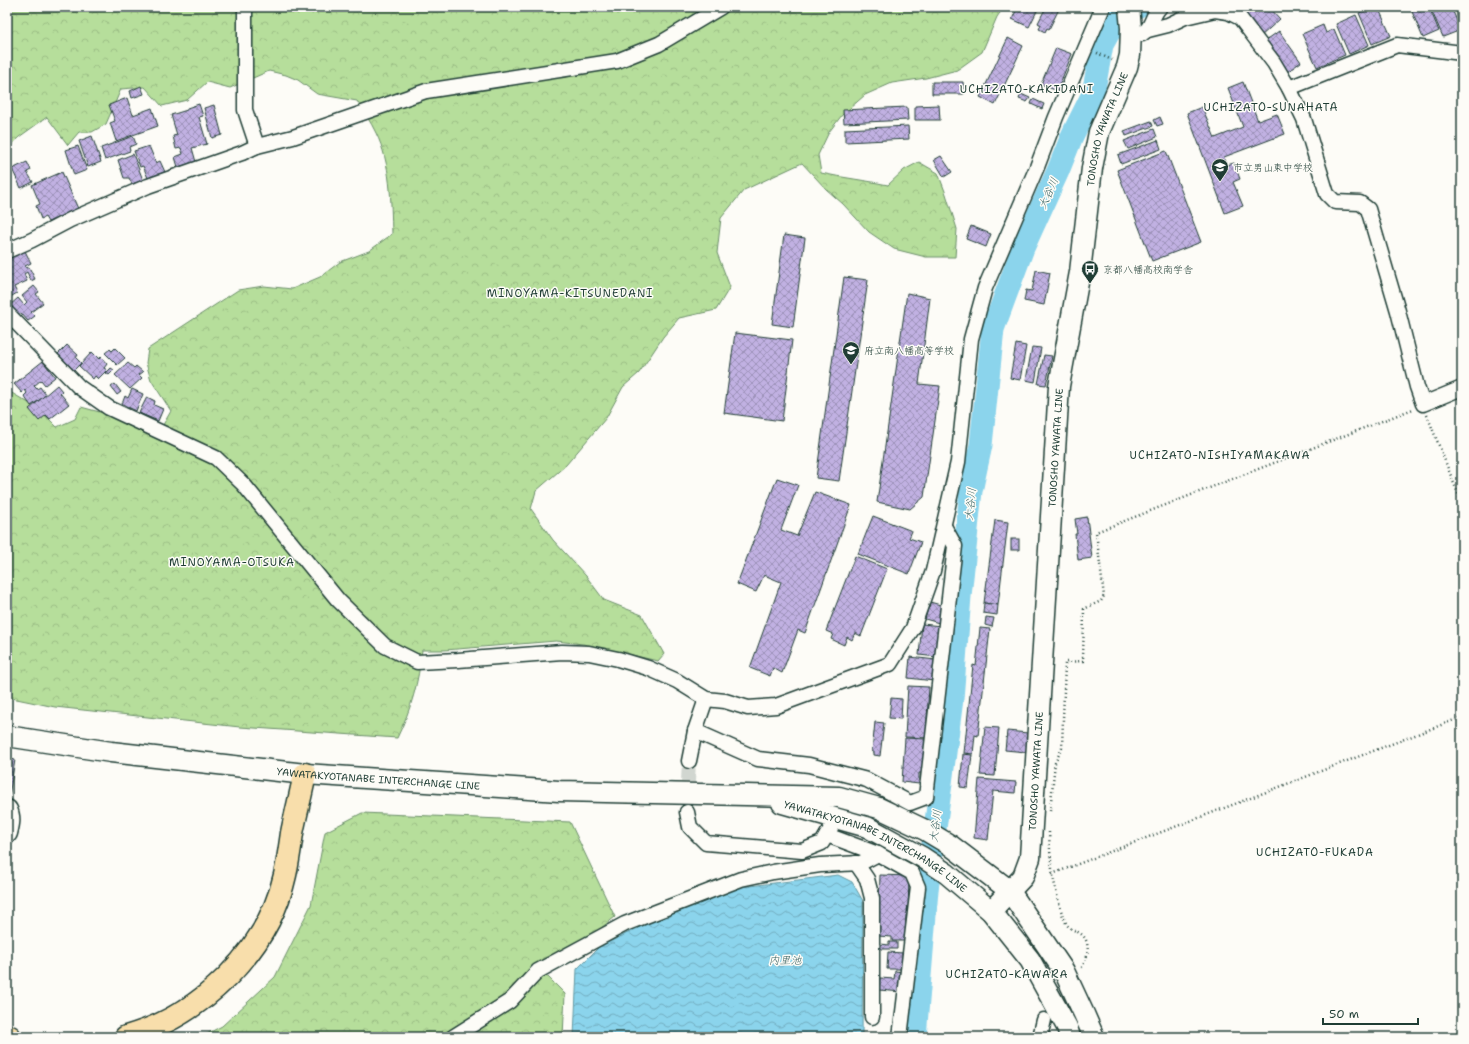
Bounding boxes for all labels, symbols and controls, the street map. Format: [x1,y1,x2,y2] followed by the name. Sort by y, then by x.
[1084,70,1131,187] street label: TONOSHO YAWATA LINE
[960,82,1094,97] district label: UCHIZATO-KAKIDANI
[1204,100,1338,115] district label: UCHIZATO-SUNAHATA
[1210,157,1230,182] school or university icon: 市立男山東中学校
[1233,161,1313,174] place label: 市立男山東中学校
[1035,175,1062,211] water label: 大谷川
[1080,259,1100,284] bus stop icon: 京都八幡高校南学舎
[1103,263,1193,276] place label: 京都八幡高校南学舎
[487,286,653,301] district label: MINOYAMA-KITSUNEDANI
[841,340,861,365] school or university icon: 府立南八幡高等学校
[864,344,954,357] place label: 府立南八幡高等学校
[1046,388,1066,508] street label: TONOSHO YAWATA LINE
[1130,448,1310,463] district label: UCHIZATO-NISHIYAMAKAWA
[961,487,980,521] water label: 大谷川
[169,555,295,570] district label: MINOYAMA-OTSUKA
[1026,711,1046,831] street label: TONOSHO YAWATA LINE
[276,765,480,793] street label: YAWATAKYOTANABE INTERCHANGE LINE
[782,798,970,895] street label: YAWATAKYOTANABE INTERCHANGE LINE
[926,809,945,843] water label: 大谷川
[1256,845,1374,860] district label: UCHIZATO-FUKADA
[769,953,802,968] water label: 内里池
[946,967,1068,982] district label: UCHIZATO-KAWARA
[1323,1000,1418,1026] scale bar
[1329,1006,1359,1022] text: 50 m

